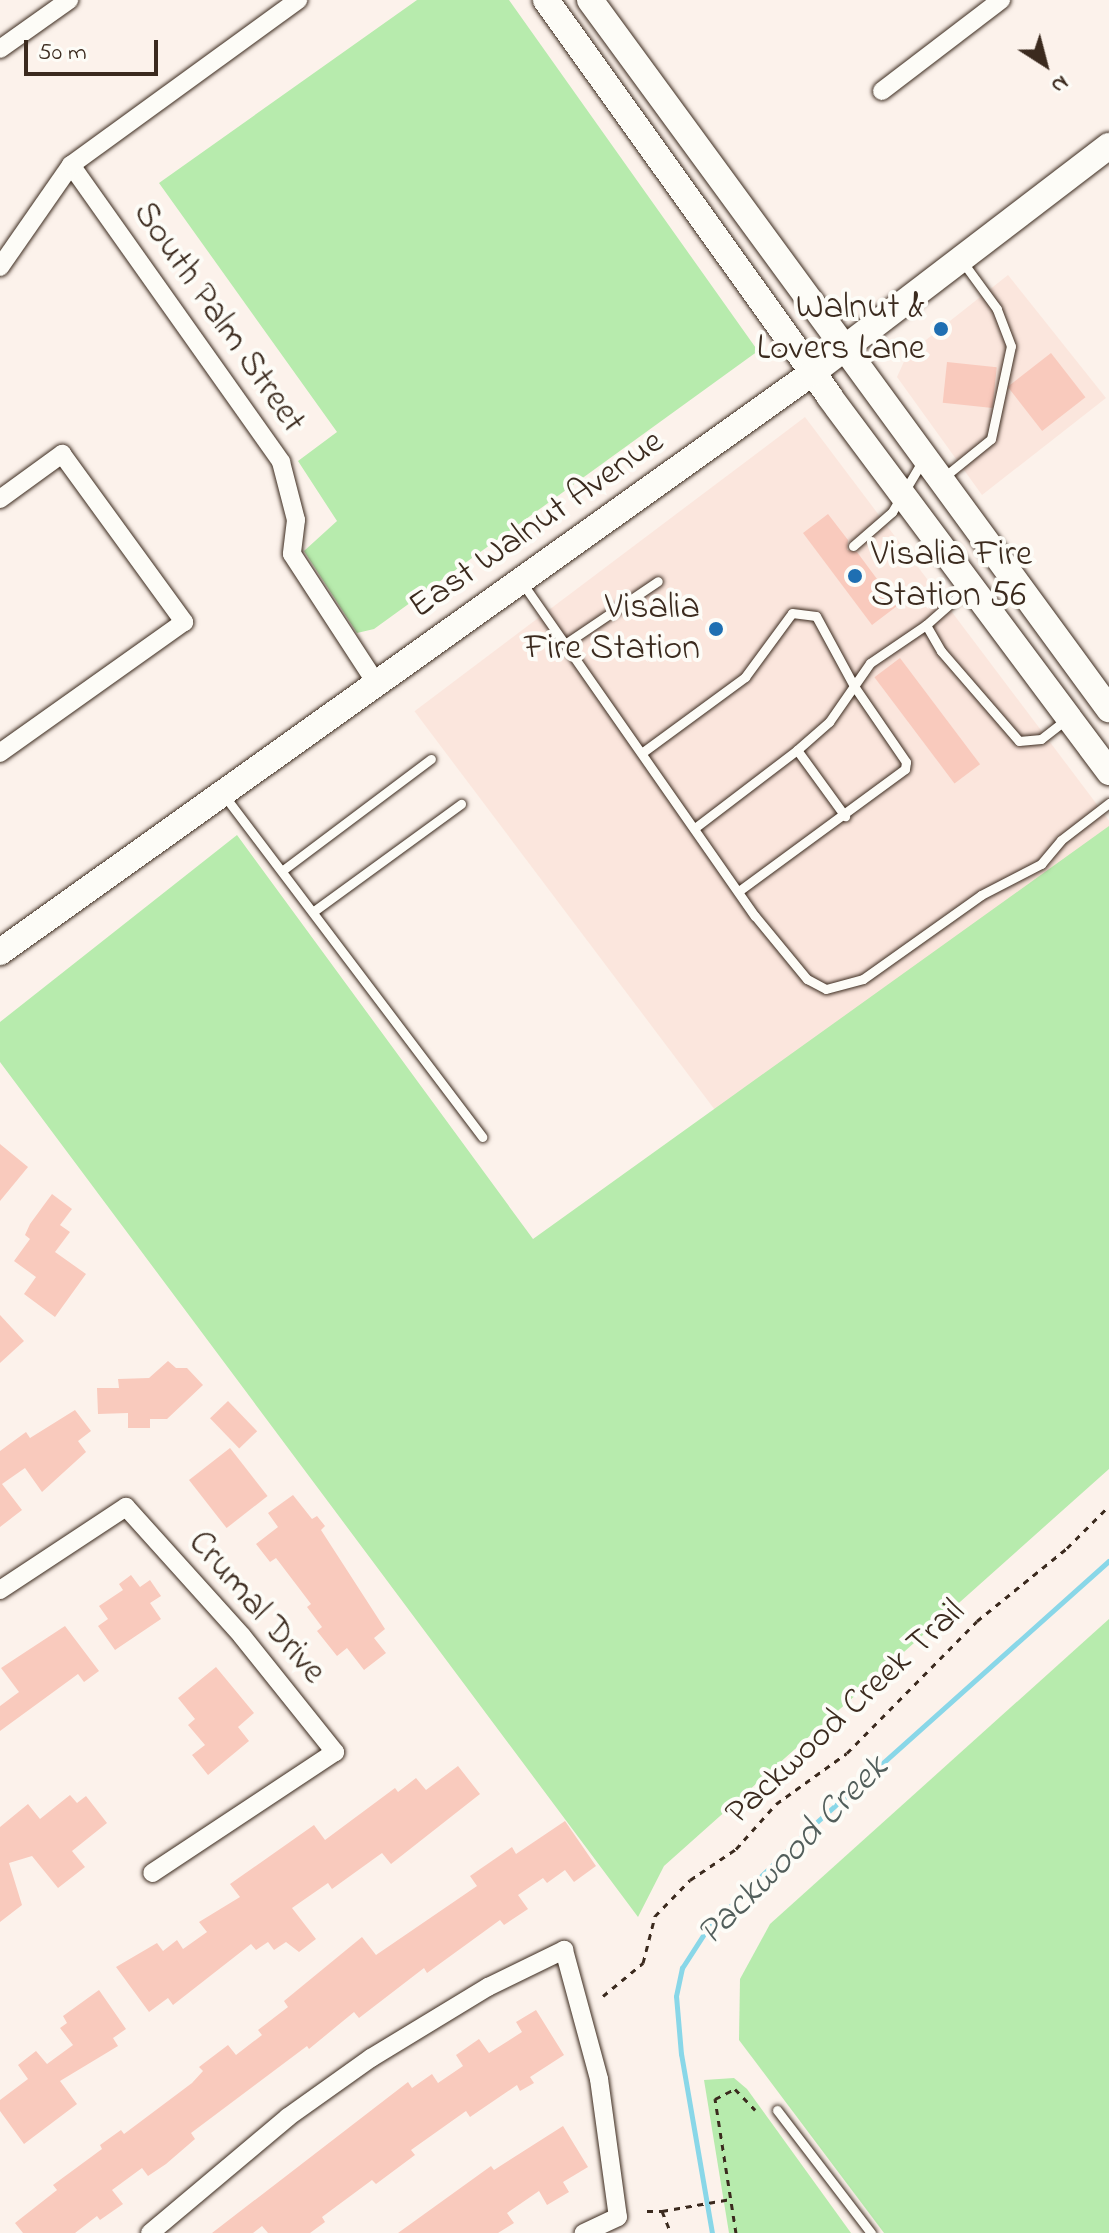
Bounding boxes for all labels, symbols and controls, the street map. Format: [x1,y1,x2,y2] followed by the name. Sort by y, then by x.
[28,24,162,74] scale bar
[1005,24,1085,104] north arrow
[38,36,87,71] text: 50 m
[1044,66,1075,101] text: N
[122,194,314,442] street label: South Palm Street
[757,286,925,371] place label: Walnut & Lovers Lane
[932,320,950,338] marker: Walnut & Lovers Lane
[401,421,673,629] street label: East Walnut Avenue
[871,533,1032,618] place label: Visalia Fire Station 56
[846,567,864,585] marker: Visalia Fire Station 56
[524,586,700,671] place label: Visalia Fire Station
[707,620,725,638] marker: Visalia Fire Station
[178,1523,334,1693] street label: Crumal Drive
[717,1591,975,1835] street label: Packwood Creek Trail
[689,1747,899,1957] water label: Packwood Creek

